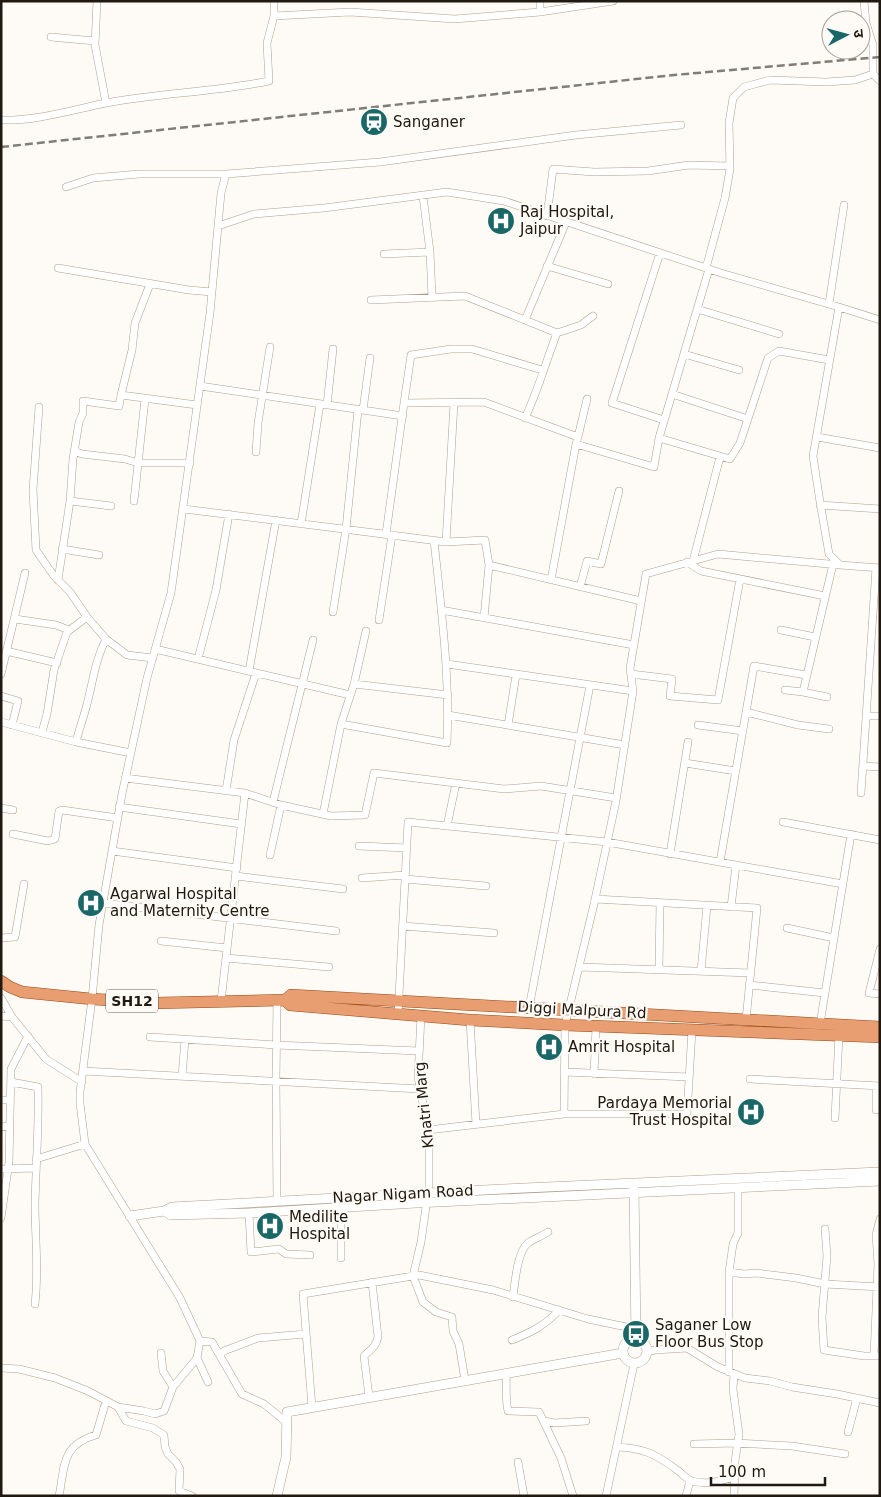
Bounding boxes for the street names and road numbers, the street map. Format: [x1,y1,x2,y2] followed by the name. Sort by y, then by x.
[106,989,158,1012] road number: SH12
[517,998,647,1022] street label: Diggi Malpura Rd
[410,1061,438,1149] street label: Khatri Marg
[332,1181,474,1207] street label: Nagar Nigam Road

